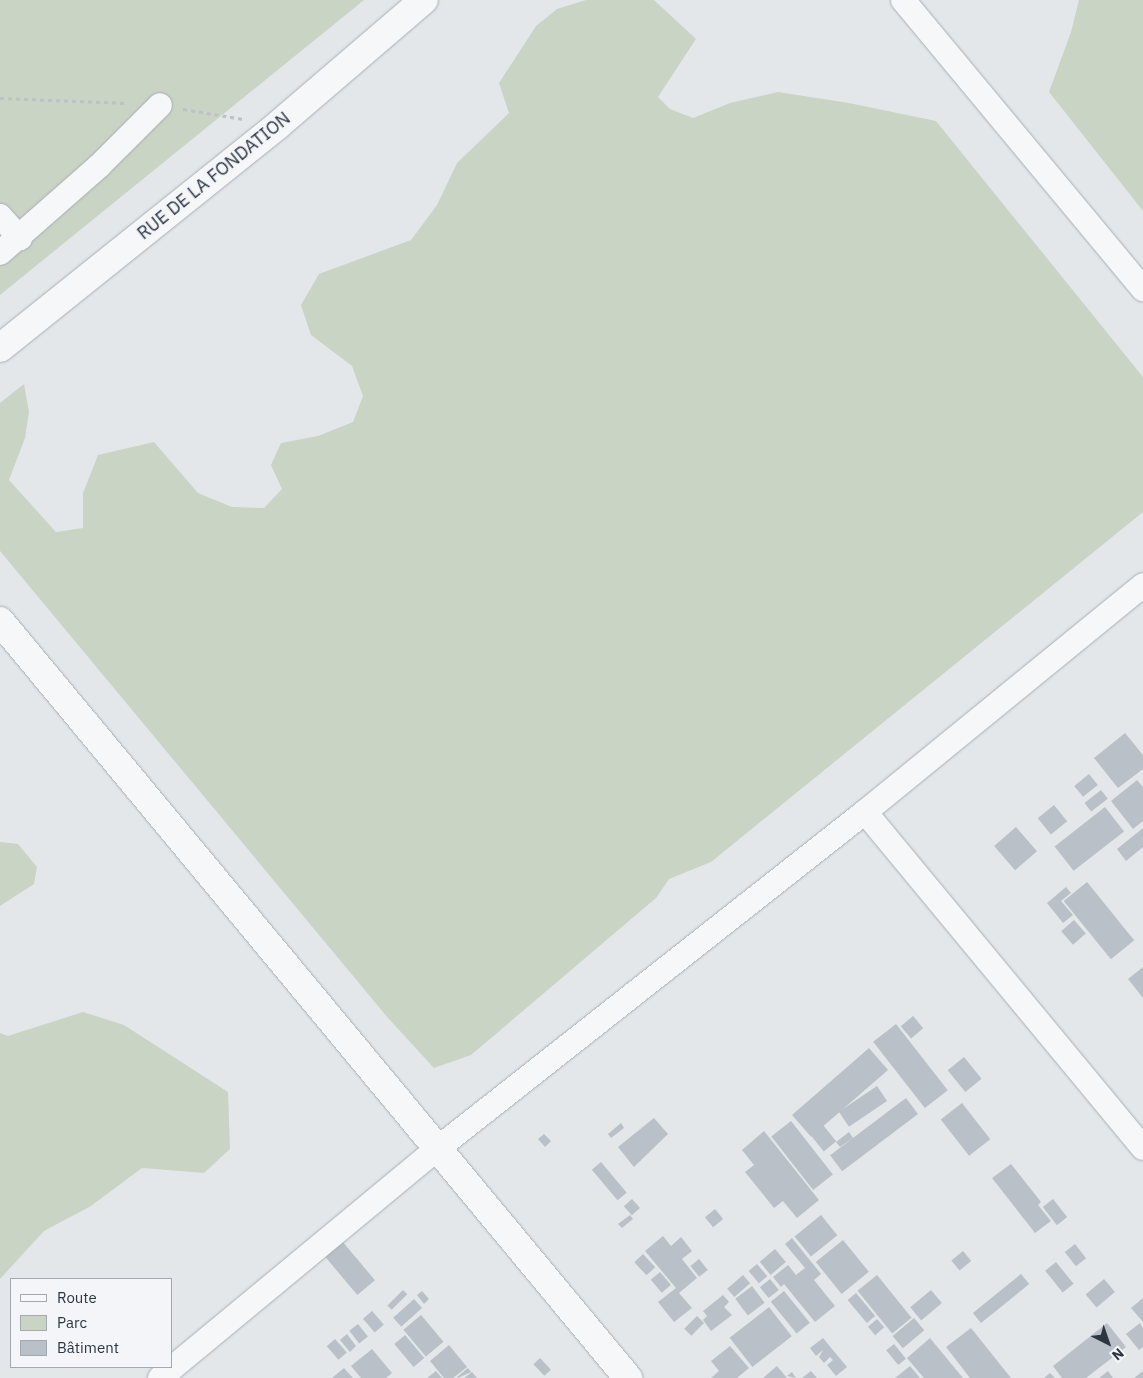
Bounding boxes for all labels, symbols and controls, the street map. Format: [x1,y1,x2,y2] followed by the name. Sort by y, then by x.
[133,108,295,244] street label: RUE DE LA FONDATION
[10,1278,172,1368] legend
[57,1288,97,1307] text: Route
[57,1313,87,1332] text: Parc
[1083,1318,1133,1368] north arrow
[57,1338,119,1357] text: Bâtiment
[1108,1344,1128,1364] text: N

